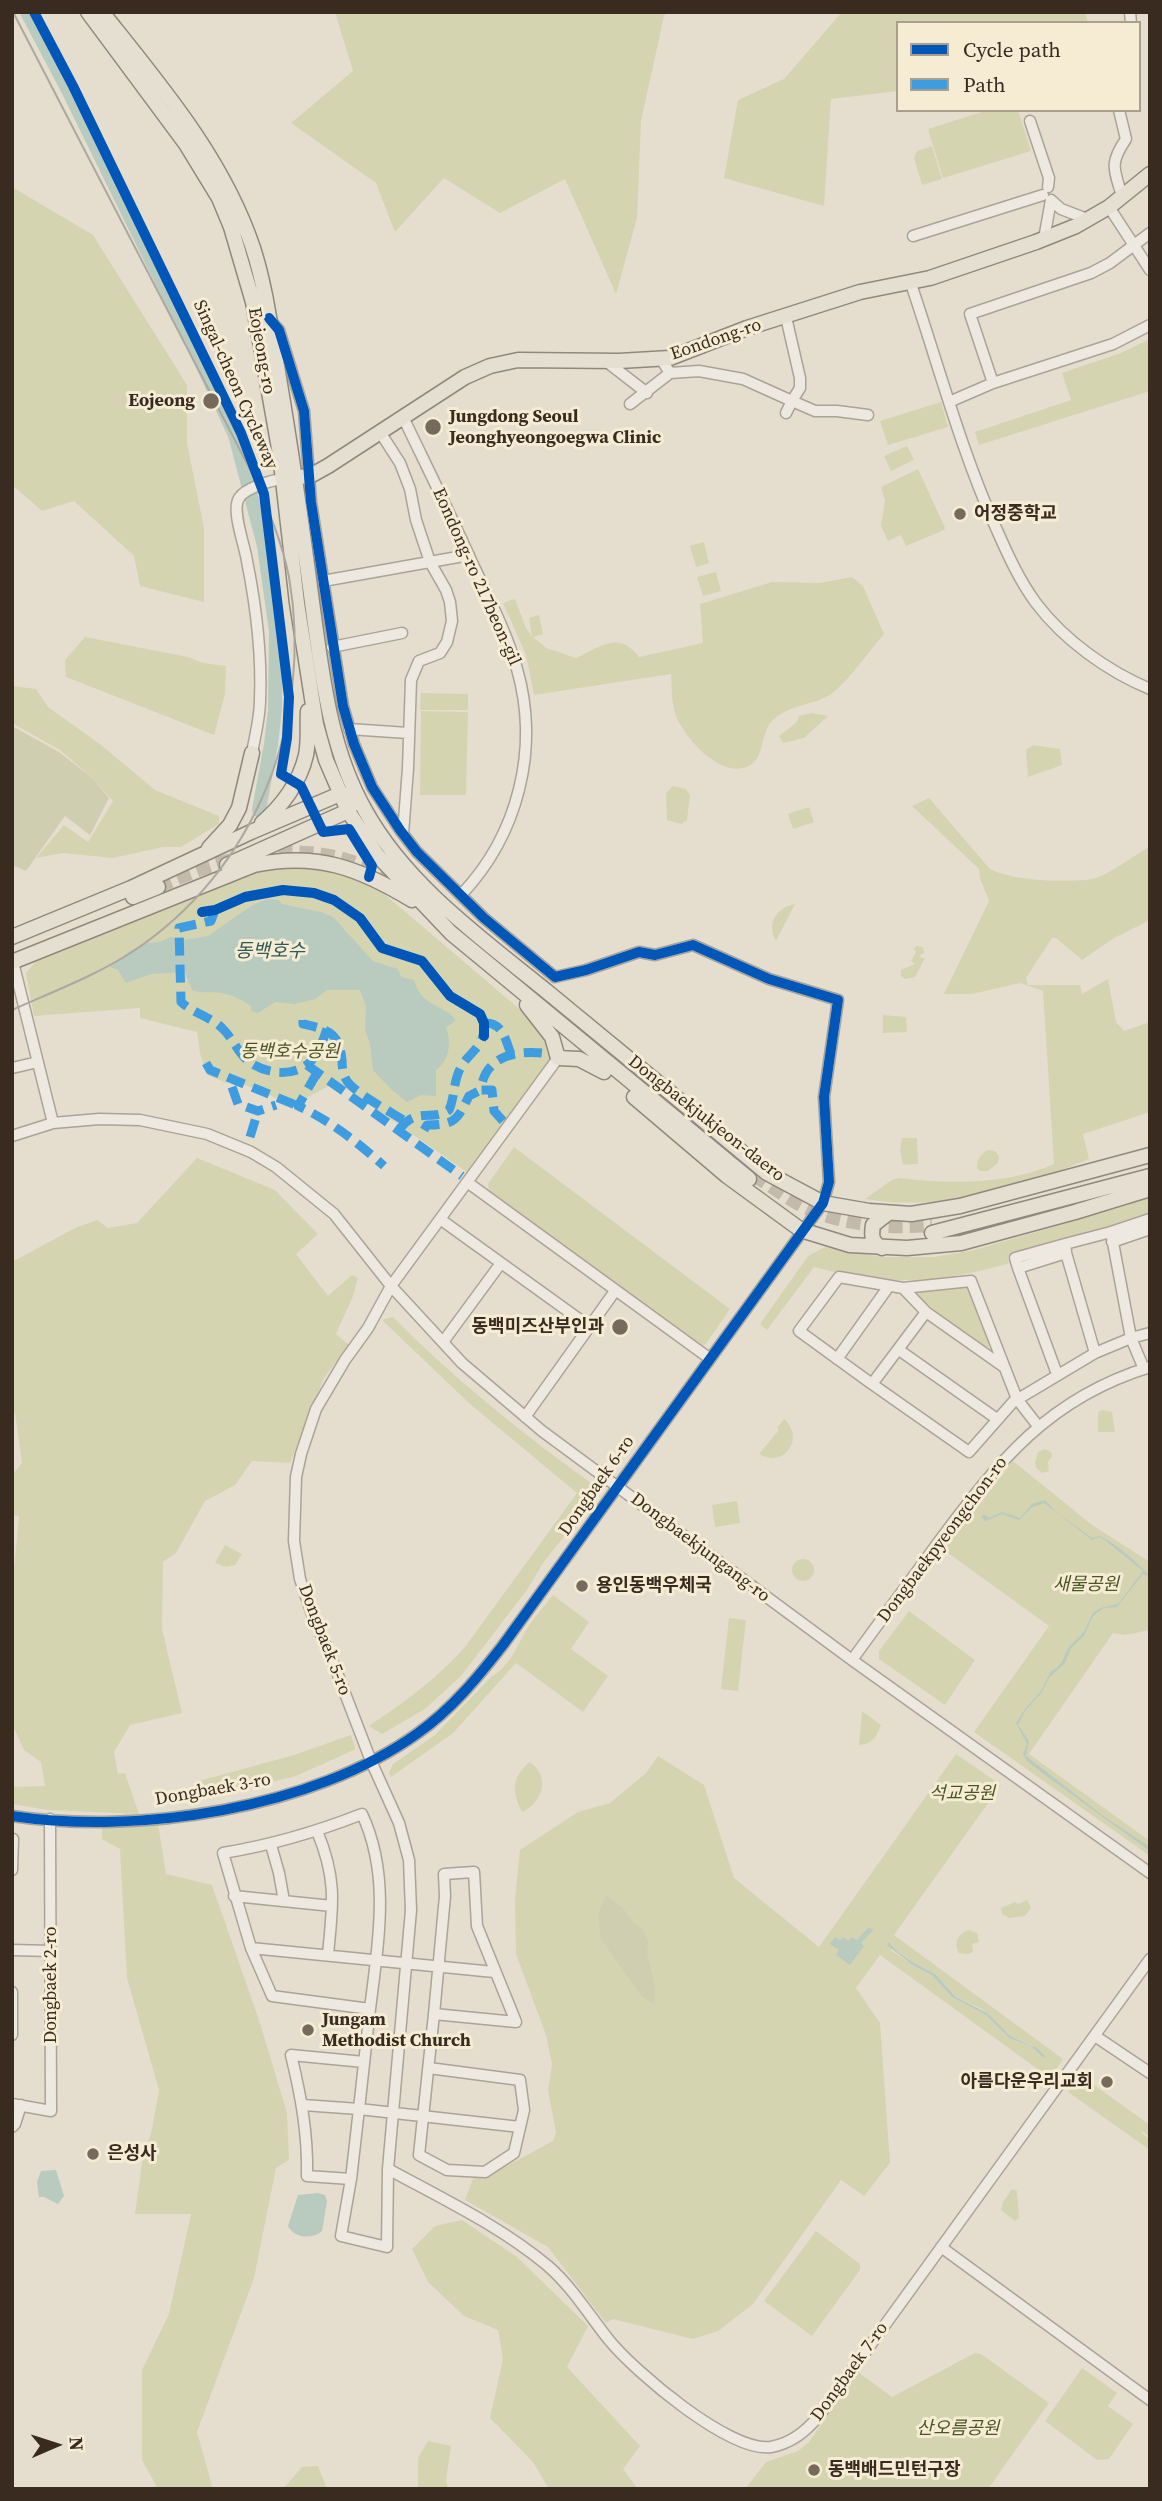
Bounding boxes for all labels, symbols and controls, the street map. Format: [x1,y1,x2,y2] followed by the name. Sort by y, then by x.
[896,21,1141,112] legend
[963,35,1061,64] text: Cycle path
[963,70,1006,99] text: Path
[188,297,282,473] street label: Singal-cheon Cycleway
[243,306,279,396] street label: Eojeong-ro
[668,314,764,366] street label: Eondong-ro
[128,390,195,412] place label: Eojeong
[201,391,221,411] marker: Eojeong
[449,406,661,448] place label: Jungdong Seoul Jeonghyeongoegwa Clinic
[423,417,443,437] marker: Jungdong Seoul Jeonghyeongoegwa Clinic
[427,485,525,669] street label: Eondong-ro 217beon-gil
[974,503,1057,525] place label: 어정중학교
[952,506,968,522] marker: 어정중학교
[235,941,305,963] water label: 동백호수
[240,1041,340,1063] park label: 동백호수공원
[623,1051,789,1187] street label: Dongbaekjukjeon-daero
[472,1316,604,1338] place label: 동백미즈산부인과
[610,1317,630,1337] marker: 동백미즈산부인과
[555,1432,639,1540] street label: Dongbaek 6-ro
[873,1453,1013,1627] street label: Dongbaekpyeongchon-ro
[626,1489,774,1607] street label: Dongbaekjungang-ro
[1053,1574,1119,1596] park label: 새물공원
[596,1575,712,1597] place label: 용인동백우체국
[574,1578,590,1594] marker: 용인동백우체국
[293,1581,355,1699] street label: Dongbaek 5-ro
[153,1769,273,1811] street label: Dongbaek 3-ro
[929,1783,995,1805] park label: 석교공원
[40,1926,62,2044] street label: Dongbaek 2-ro
[322,2009,471,2052] place label: Jungam Methodist Church
[300,2022,316,2038] marker: Jungam Methodist Church
[961,2071,1093,2093] place label: 아름다운우리교회
[1099,2074,1115,2090] marker: 아름다운우리교회
[107,2143,157,2165] place label: 은성사
[85,2146,101,2162] marker: 은성사
[807,2318,893,2426] street label: Dongbaek 7-ro
[21,2410,91,2480] north arrow
[917,2418,999,2440] park label: 산오름공원
[64,2436,90,2451] text: N
[828,2459,960,2481] place label: 동백배드민턴구장
[806,2462,822,2478] marker: 동백배드민턴구장

